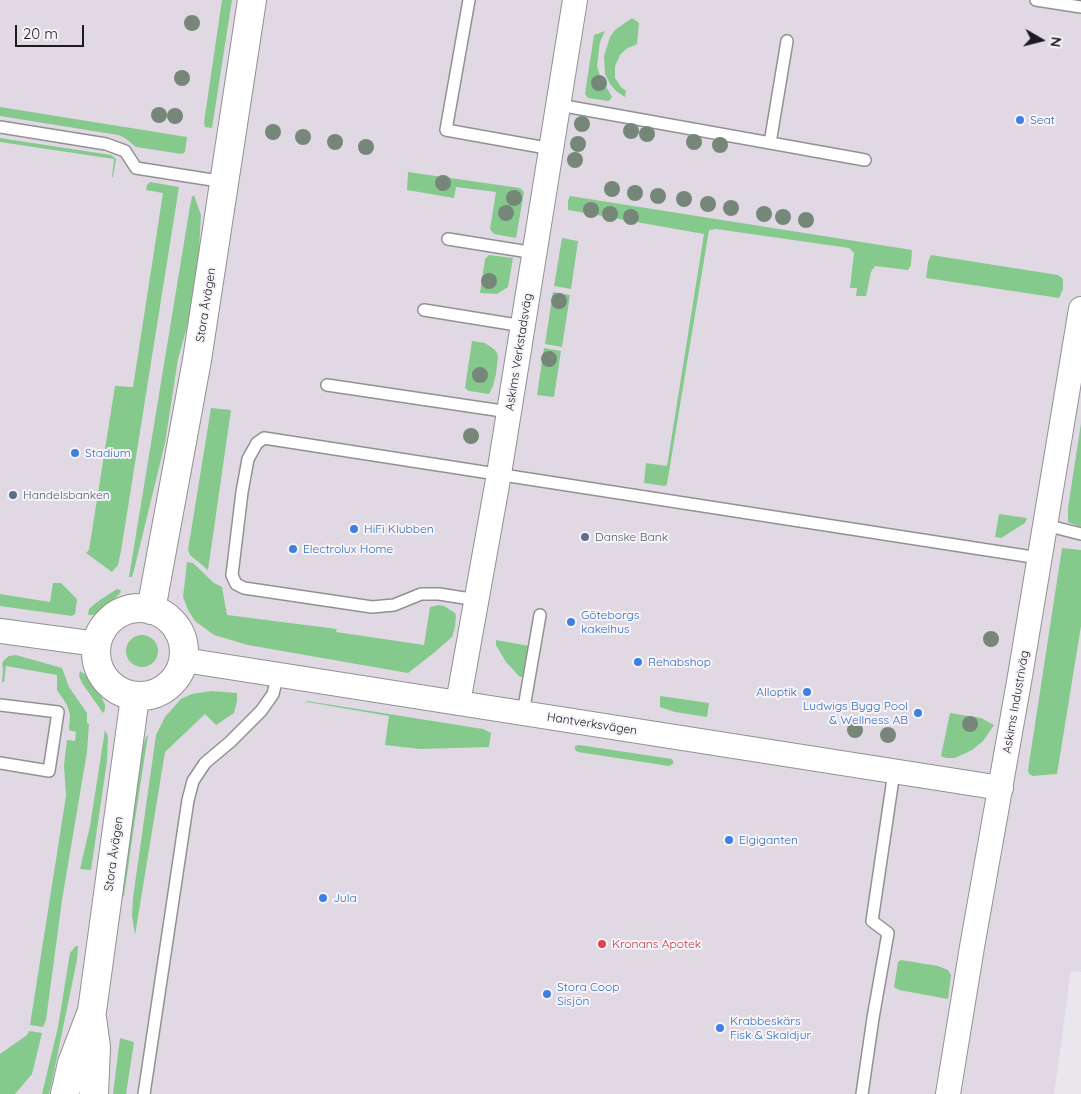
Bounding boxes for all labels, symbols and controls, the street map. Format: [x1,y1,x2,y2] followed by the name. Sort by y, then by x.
[18,15,86,47] scale bar
[1016,15,1066,65] north arrow
[23,24,58,43] text: 20 m
[1046,36,1065,48] text: N
[1030,113,1055,127] place label: Seat
[1014,114,1026,126] marker: Seat
[193,267,219,343] street label: Stora Åvägen
[503,292,535,412] street label: Askims Verkstadsväg
[85,446,131,460] place label: Stadium
[69,447,81,459] marker: Stadium
[23,488,110,502] place label: Handelsbanken
[7,489,19,501] marker: Handelsbanken
[364,522,434,536] place label: HiFi Klubben
[348,523,360,535] marker: HiFi Klubben
[595,530,668,544] place label: Danske Bank
[579,531,591,543] marker: Danske Bank
[303,542,393,556] place label: Electrolux Home
[287,543,299,555] marker: Electrolux Home
[581,608,639,636] place label: Göteborgs kakelhus
[565,616,577,628] marker: Göteborgs kakelhus
[1000,649,1032,755] street label: Askims Industriväg
[648,655,711,669] place label: Rehabshop
[632,656,644,668] marker: Rehabshop
[756,685,797,699] place label: Alloptik
[801,686,813,698] marker: Alloptik
[803,699,908,727] place label: Ludwigs Bygg Pool & Wellness AB
[912,707,924,719] marker: Ludwigs Bygg Pool & Wellness AB
[546,710,638,738] street label: Hantverksvägen
[102,816,126,892] street label: Stora Åvägen
[739,833,798,847] place label: Elgiganten
[723,834,735,846] marker: Elgiganten
[333,891,357,905] place label: Jula
[317,892,329,904] marker: Jula
[612,937,701,951] place label: Kronans Apotek
[596,938,608,950] marker: Kronans Apotek
[557,980,620,1008] place label: Stora Coop Sisjön
[541,988,553,1000] marker: Stora Coop Sisjön
[730,1014,811,1042] place label: Krabbeskärs Fisk & Skaldjur
[714,1022,726,1034] marker: Krabbeskärs Fisk & Skaldjur

